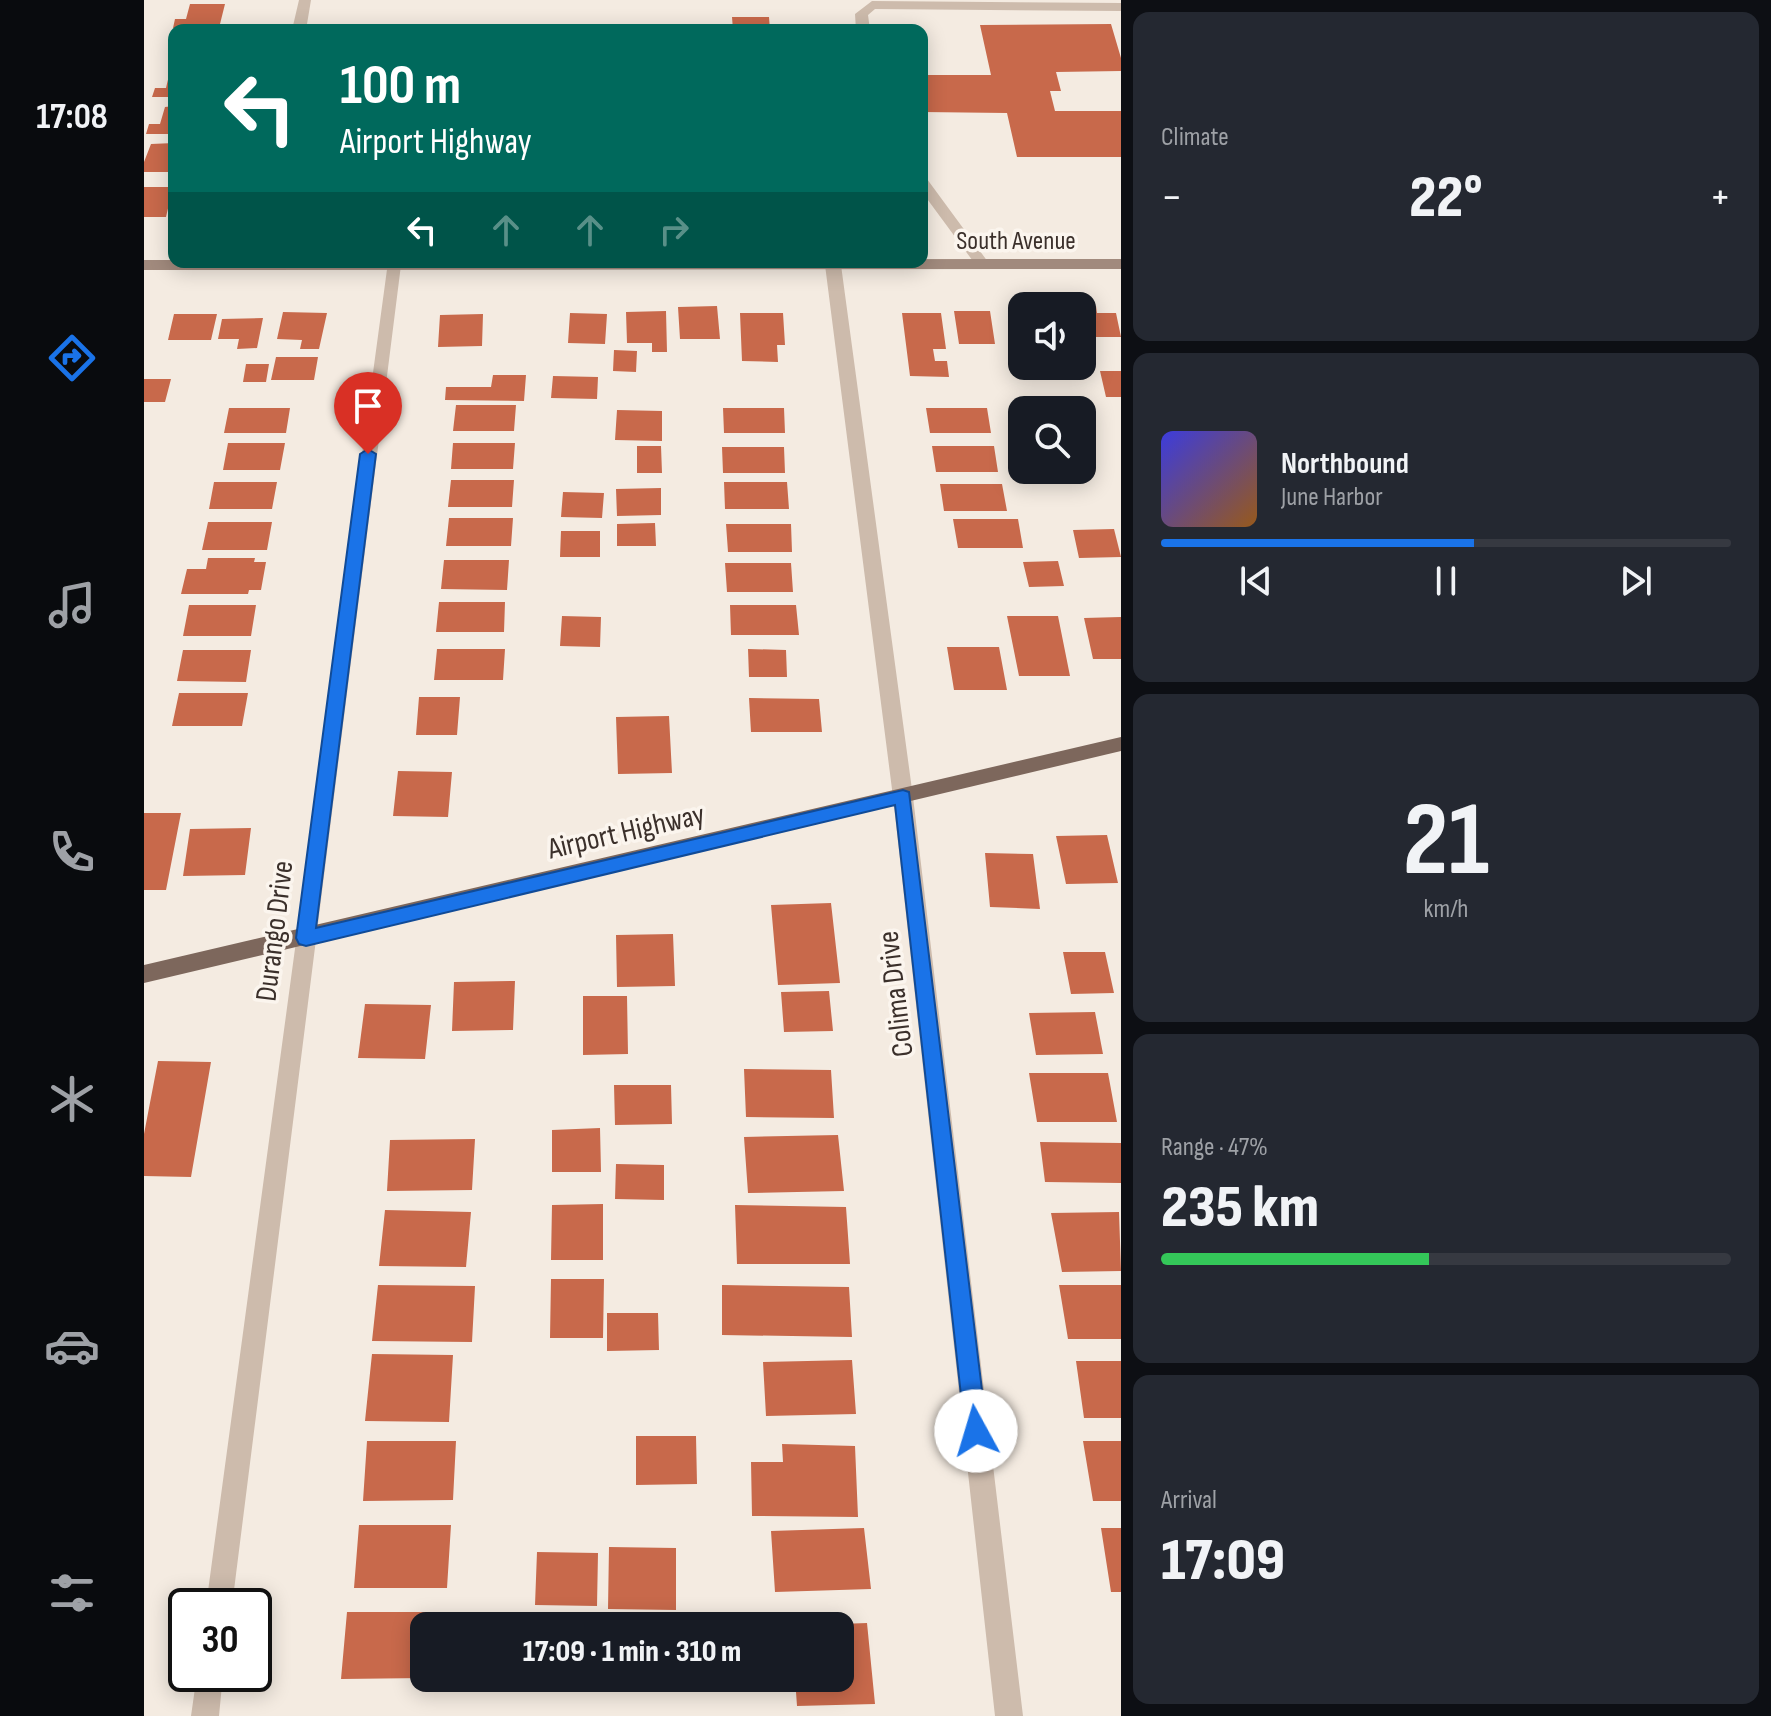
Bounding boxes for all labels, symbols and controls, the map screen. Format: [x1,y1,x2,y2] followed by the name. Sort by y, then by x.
[340,53,461,120] text: 100 m
[208,56,312,160] icon: left
[36,96,108,139] text: 17:08
[340,121,532,164] text: Airport Highway
[1161,122,1229,153] text: Climate
[1409,162,1483,234] text: 22°
[1161,171,1183,224] text: −
[1709,171,1731,224] text: +
[400,208,444,252] icon: left
[484,208,528,252] icon: ahead
[568,208,612,252] icon: ahead
[652,208,696,252] icon: right
[956,226,1076,257] street label: South Avenue
[1008,292,1096,484] map controls
[1008,292,1096,380] button: sound
[44,330,100,386] icon: directions
[334,372,402,454] pin
[346,384,390,428] icon: arrive
[1008,396,1096,484] button: search
[1281,446,1409,482] text: Northbound
[1281,482,1383,513] text: June Harbor
[1234,559,1278,603] icon: previous
[1424,559,1468,603] icon: pause
[1614,559,1658,603] icon: next
[44,577,100,633] icon: music
[1403,779,1489,904] text: 21
[543,796,709,868] street label: Airport Highway
[44,824,100,880] icon: phone
[249,859,301,1003] street label: Durango Drive
[1424,894,1468,925] text: km/h
[870,929,922,1059] street label: Colima Drive
[44,1071,100,1127] icon: climate
[1161,1132,1268,1163] text: Range · 47%
[1161,1172,1319,1244] text: 235 km
[44,1318,100,1374] icon: car
[934,1389,1018,1473] position arrow
[1161,1485,1217,1516] text: Arrival
[1161,1525,1285,1597] text: 17:09
[44,1565,100,1621] icon: filters
[168,1588,272,1692] speed limit sign: 30
[523,1634,741,1670] text: 17:09 · 1 min · 310 m

